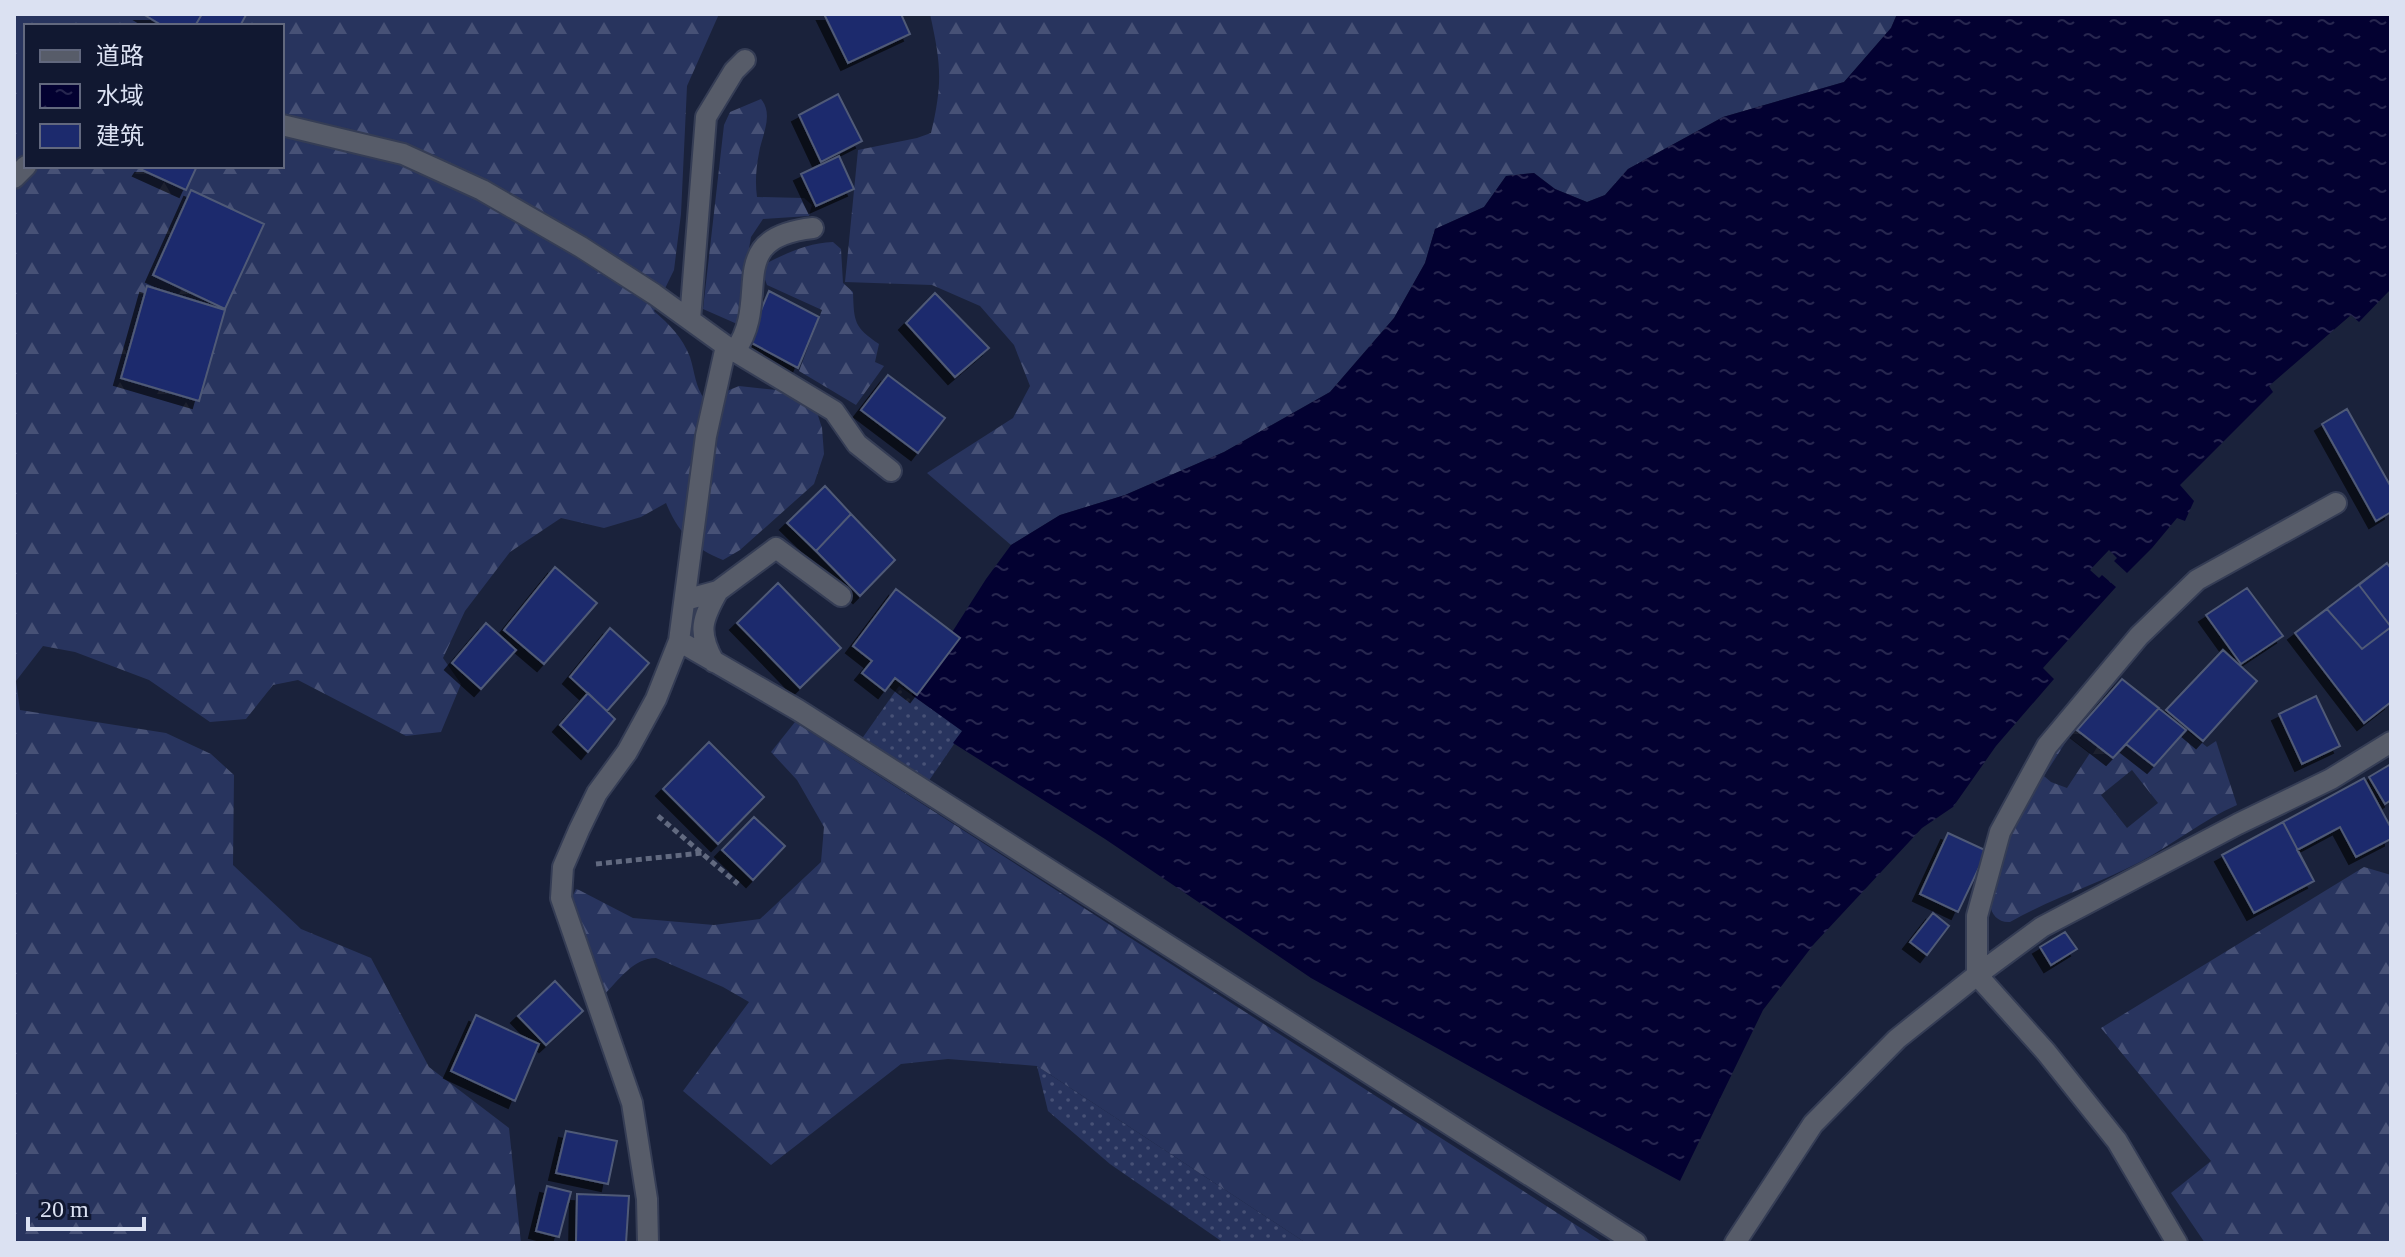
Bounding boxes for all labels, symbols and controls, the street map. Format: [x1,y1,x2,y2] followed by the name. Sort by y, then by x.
[24,24,284,168] legend
[96,43,144,69] text: 道路
[96,83,144,109] text: 水域
[96,123,144,149] text: 建筑
[28,1181,144,1231] scale bar
[40,1196,89,1222] text: 20 m

